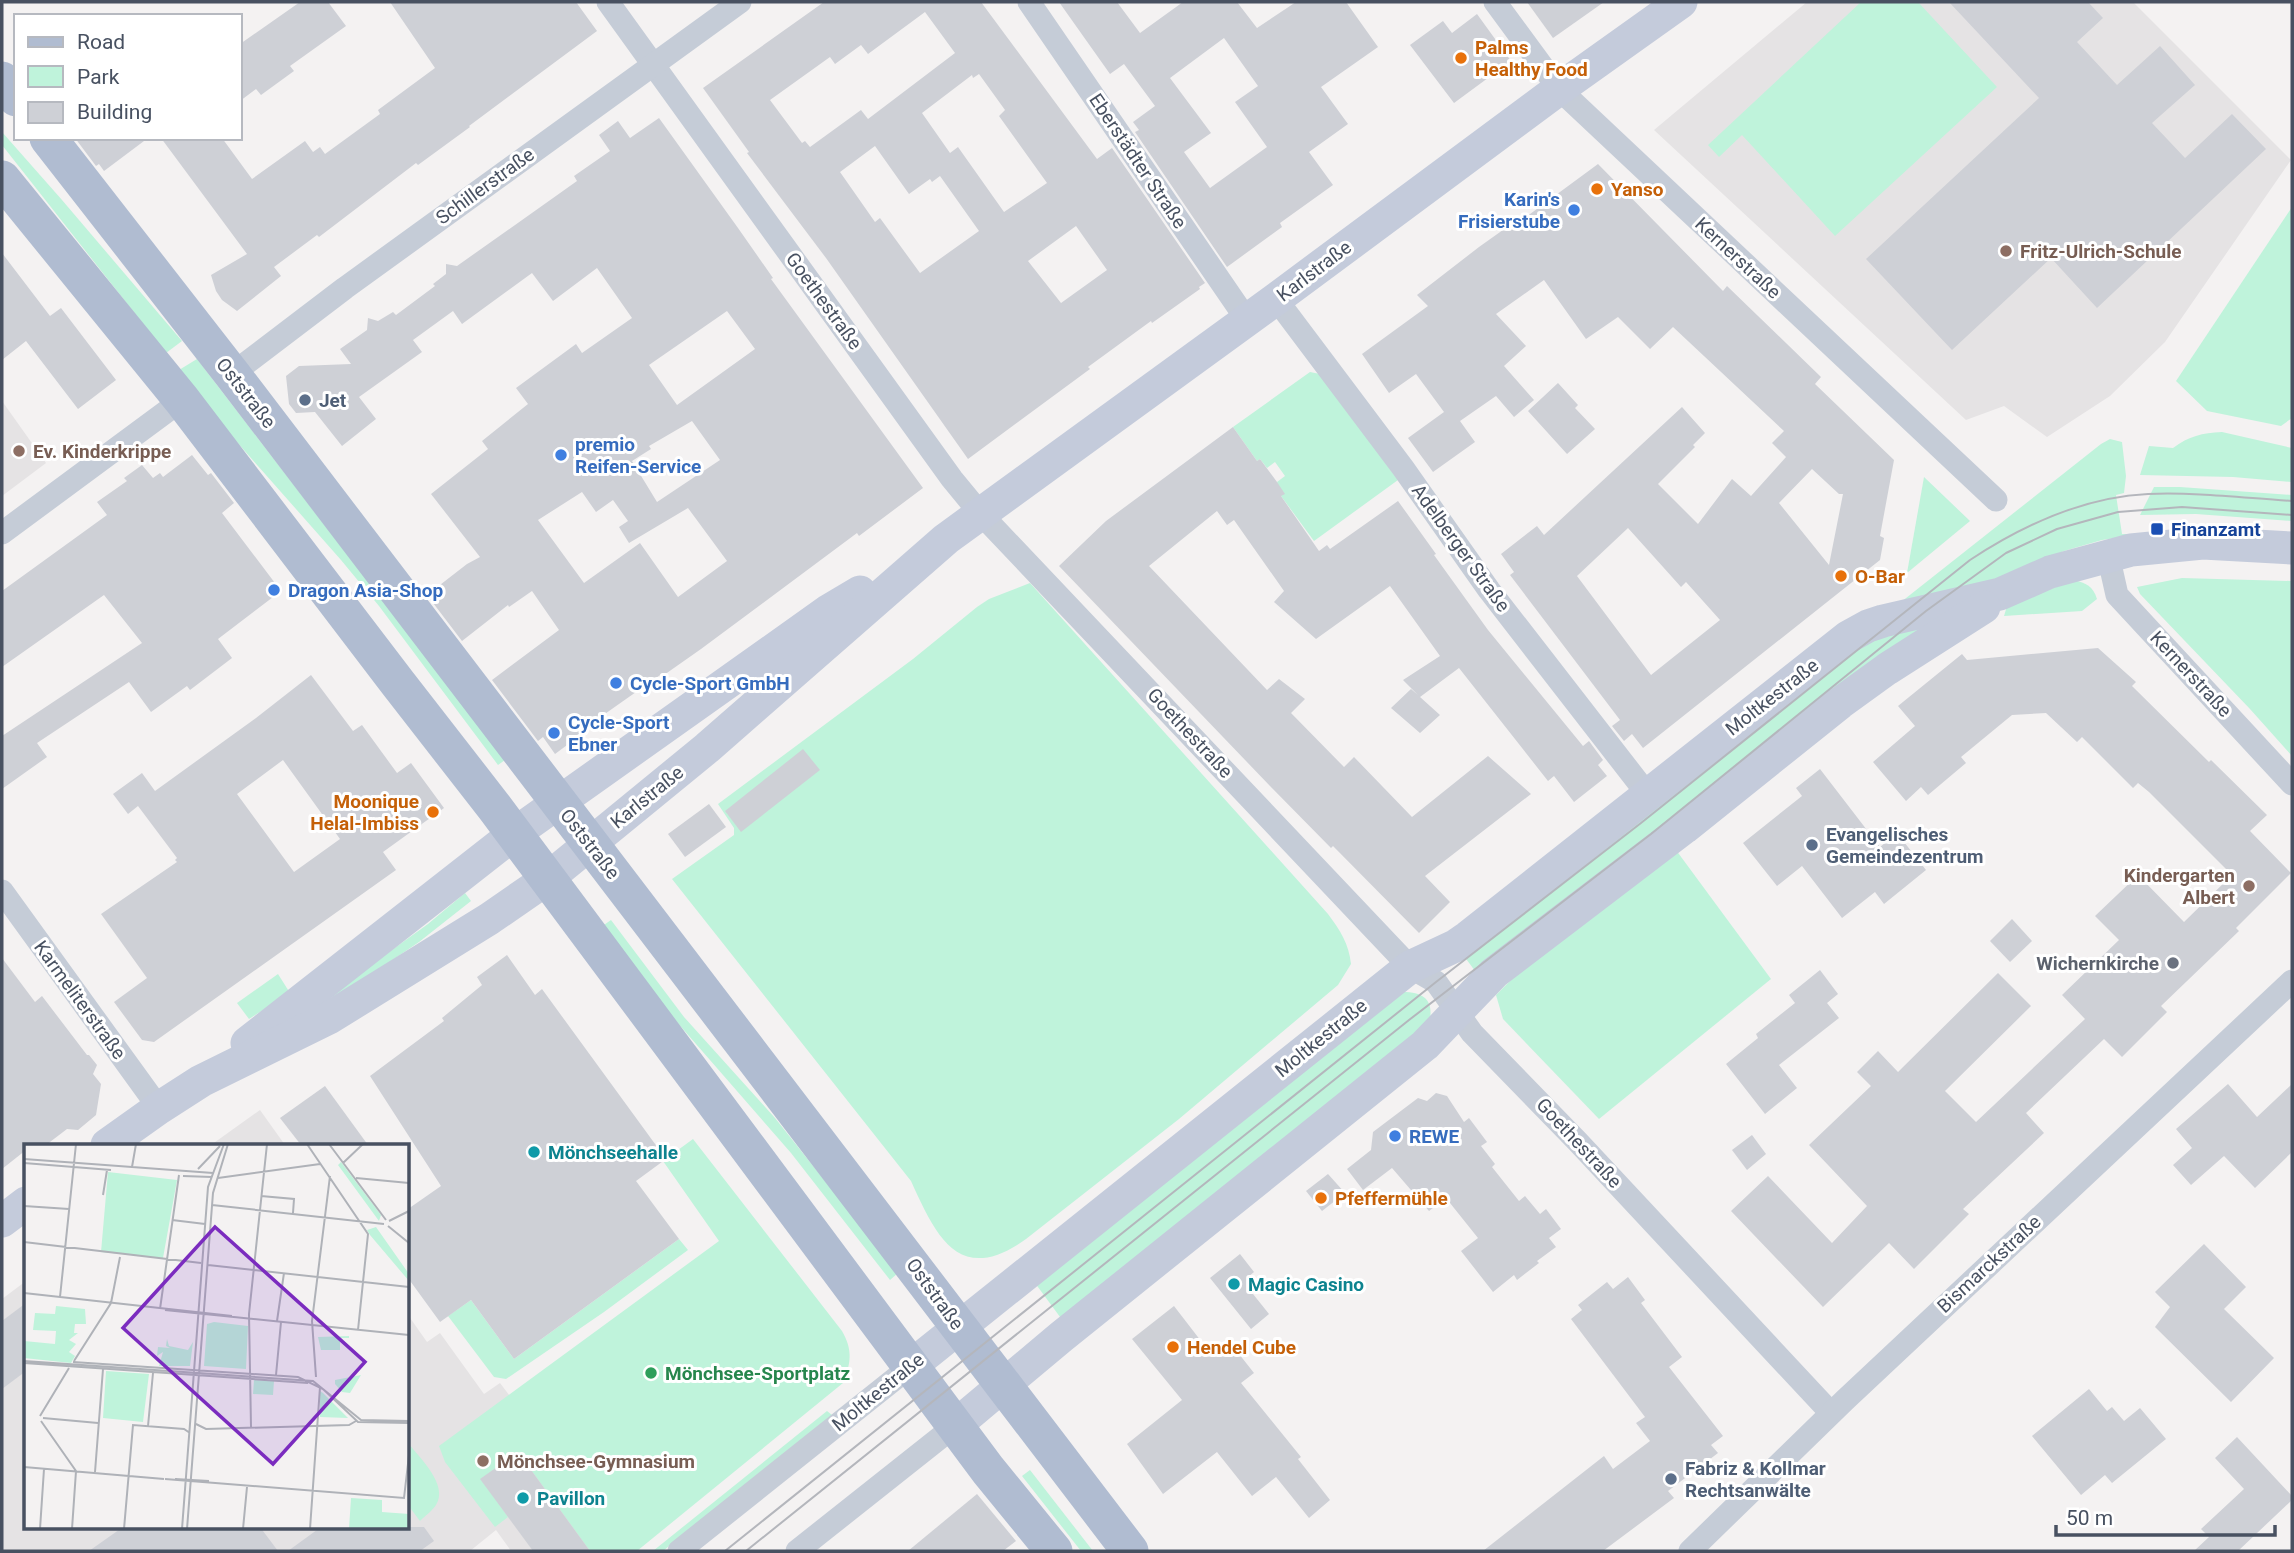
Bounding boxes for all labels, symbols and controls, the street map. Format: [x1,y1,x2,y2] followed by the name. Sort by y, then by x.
[14,14,242,140] legend
[77,30,125,54] text: Road
[1475,36,1588,81] place label: Palms Healthy Food
[1453,50,1469,66] marker: Palms Healthy Food
[77,65,120,89] text: Park
[1084,89,1192,233] street label: Eberstädter Straße
[77,100,152,124] text: Building
[431,143,539,229] street label: Schillerstraße
[1611,178,1664,201] place label: Yanso
[1589,181,1605,197] marker: Yanso
[1458,188,1560,233] place label: Karin's Frisierstube
[1566,202,1582,218] marker: Karin's Frisierstube
[1690,212,1786,304] street label: Kernerstraße
[1272,236,1356,306] street label: Karlstraße
[2020,240,2182,263] place label: Fritz-Ulrich-Schule
[1998,243,2014,259] marker: Fritz-Ulrich-Schule
[781,248,867,354] street label: Goethestraße
[211,353,281,433] street label: Oststraße
[319,389,347,412] place label: Jet
[297,392,313,408] marker: Jet
[575,433,701,478] place label: premio Reifen-Service
[33,440,171,463] place label: Ev. Kinderkrippe
[11,443,27,459] marker: Ev. Kinderkrippe
[553,447,569,463] marker: premio Reifen-Service
[1407,480,1515,616] street label: Adelberger Straße
[2171,518,2261,541] place label: Finanzamt
[2149,521,2165,537] marker: Finanzamt
[1855,565,1905,588] place label: O-Bar
[1833,568,1849,584] marker: O-Bar
[288,579,443,602] place label: Dragon Asia-Shop
[266,582,282,598] marker: Dragon Asia-Shop
[2145,626,2237,722] street label: Kernerstraße
[1721,654,1823,740] street label: Moltkestraße
[630,672,790,695] place label: Cycle-Sport GmbH
[608,675,624,691] marker: Cycle-Sport GmbH
[1143,683,1237,783] street label: Goethestraße
[568,711,670,756] place label: Cycle-Sport Ebner
[546,725,562,741] marker: Cycle-Sport Ebner
[606,761,688,833] street label: Karlstraße
[310,790,419,835] place label: Moonique Helal-Imbiss
[425,804,441,820] marker: Moonique Helal-Imbiss
[555,804,625,884] street label: Oststraße
[1826,823,1983,868] place label: Evangelisches Gemeindezentrum
[1804,837,1820,853] marker: Evangelisches Gemeindezentrum
[2124,864,2236,909] place label: Kindergarten Albert
[2241,878,2257,894] marker: Kindergarten Albert
[29,936,131,1064] street label: Karmeliterstraße
[2036,952,2159,975] place label: Wichernkirche
[2165,955,2181,971] marker: Wichernkirche
[1270,994,1372,1082] street label: Moltkestraße
[1532,1093,1626,1193] street label: Goethestraße
[1409,1125,1459,1148] place label: REWE
[1387,1128,1403,1144] marker: REWE
[548,1141,678,1164] place label: Mönchseehalle
[24,1144,410,1528] inset map
[526,1144,542,1160] marker: Mönchseehalle
[1335,1187,1448,1210] place label: Pfeffermühle
[1313,1190,1329,1206] marker: Pfeffermühle
[1933,1210,2045,1318] street label: Bismarckstraße
[901,1254,969,1334] street label: Oststraße
[1248,1273,1364,1296] place label: Magic Casino
[1226,1276,1242,1292] marker: Magic Casino
[1187,1336,1296,1359] place label: Hendel Cube
[1165,1339,1181,1355] marker: Hendel Cube
[827,1348,929,1436] street label: Moltkestraße
[665,1362,851,1385] place label: Mönchsee-Sportplatz
[643,1365,659,1381] marker: Mönchsee-Sportplatz
[497,1450,695,1473] place label: Mönchsee-Gymnasium
[475,1453,491,1469] marker: Mönchsee-Gymnasium
[1685,1457,1826,1502] place label: Fabriz & Kollmar Rechtsanwälte
[1663,1471,1679,1487] marker: Fabriz & Kollmar Rechtsanwälte
[537,1487,605,1510] place label: Pavillon
[515,1490,531,1506] marker: Pavillon
[2056,1494,2275,1538] scale bar
[2066,1506,2113,1530] text: 50 m

